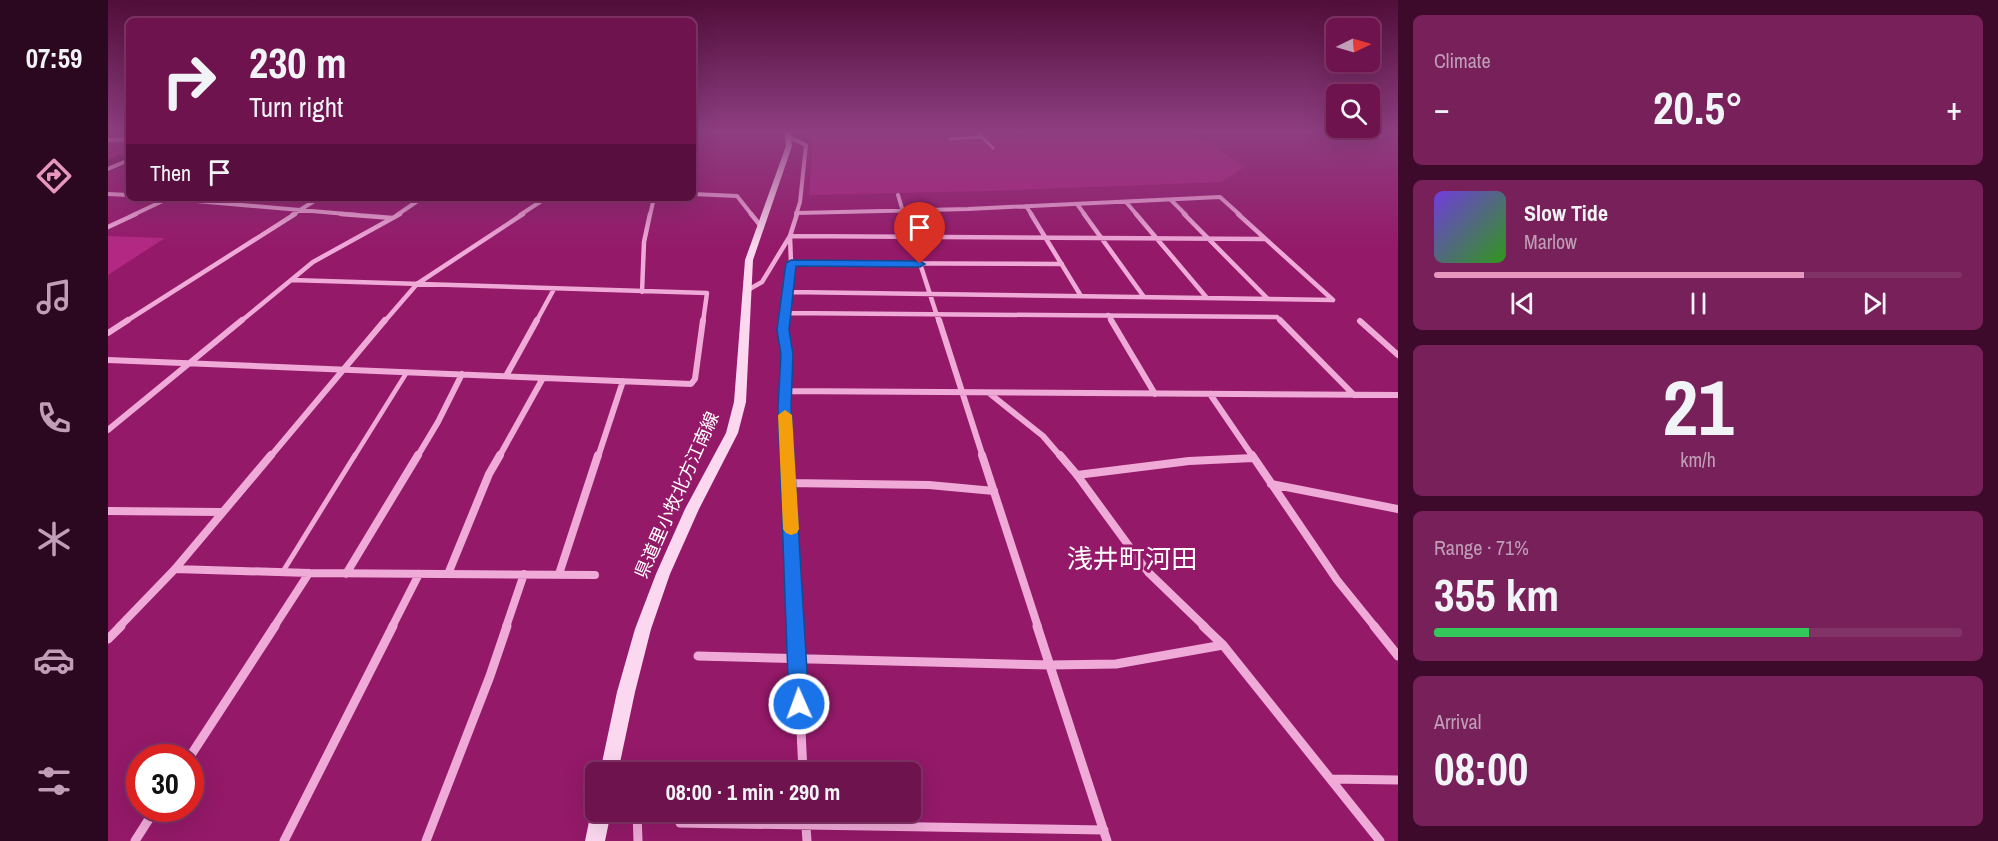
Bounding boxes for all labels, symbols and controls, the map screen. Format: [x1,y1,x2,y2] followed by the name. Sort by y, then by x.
[1326,18,1380,72] north arrow
[1326,18,1380,138] map controls
[249,35,347,91] text: 230 m
[26,40,82,76] text: 07:59
[150,42,228,120] icon: right
[1434,47,1491,74] text: Climate
[1653,77,1743,138] text: 20.5°
[1326,84,1380,138] button: search
[1434,86,1450,130] text: −
[1946,86,1962,130] text: +
[249,89,343,125] text: Turn right
[33,155,75,197] icon: directions
[203,156,236,189] icon: arrive
[150,158,191,188] text: Then
[1524,198,1608,228] text: Slow Tide
[894,202,945,264] pin
[903,211,936,244] icon: arrive
[1524,228,1577,255] text: Marlow
[33,276,75,318] icon: music
[1506,287,1539,320] icon: previous
[1682,287,1715,320] icon: pause
[1858,287,1891,320] icon: next
[1662,354,1734,459] text: 21
[33,397,75,439] icon: phone
[629,407,725,582] street label: 県道里小牧北方江南線
[1680,446,1716,473] text: km/h
[33,518,75,560] icon: climate
[1434,534,1529,561] text: Range · 71%
[1067,541,1197,576] district label: 浅井町河田
[1434,564,1559,625] text: 355 km
[33,639,75,681] icon: car
[767,672,831,736] position arrow
[1434,708,1481,735] text: Arrival
[1434,738,1528,799] text: 08:00
[126,744,204,822] speed limit sign: 30
[33,760,75,802] icon: filters
[666,777,840,807] text: 08:00 · 1 min · 290 m

